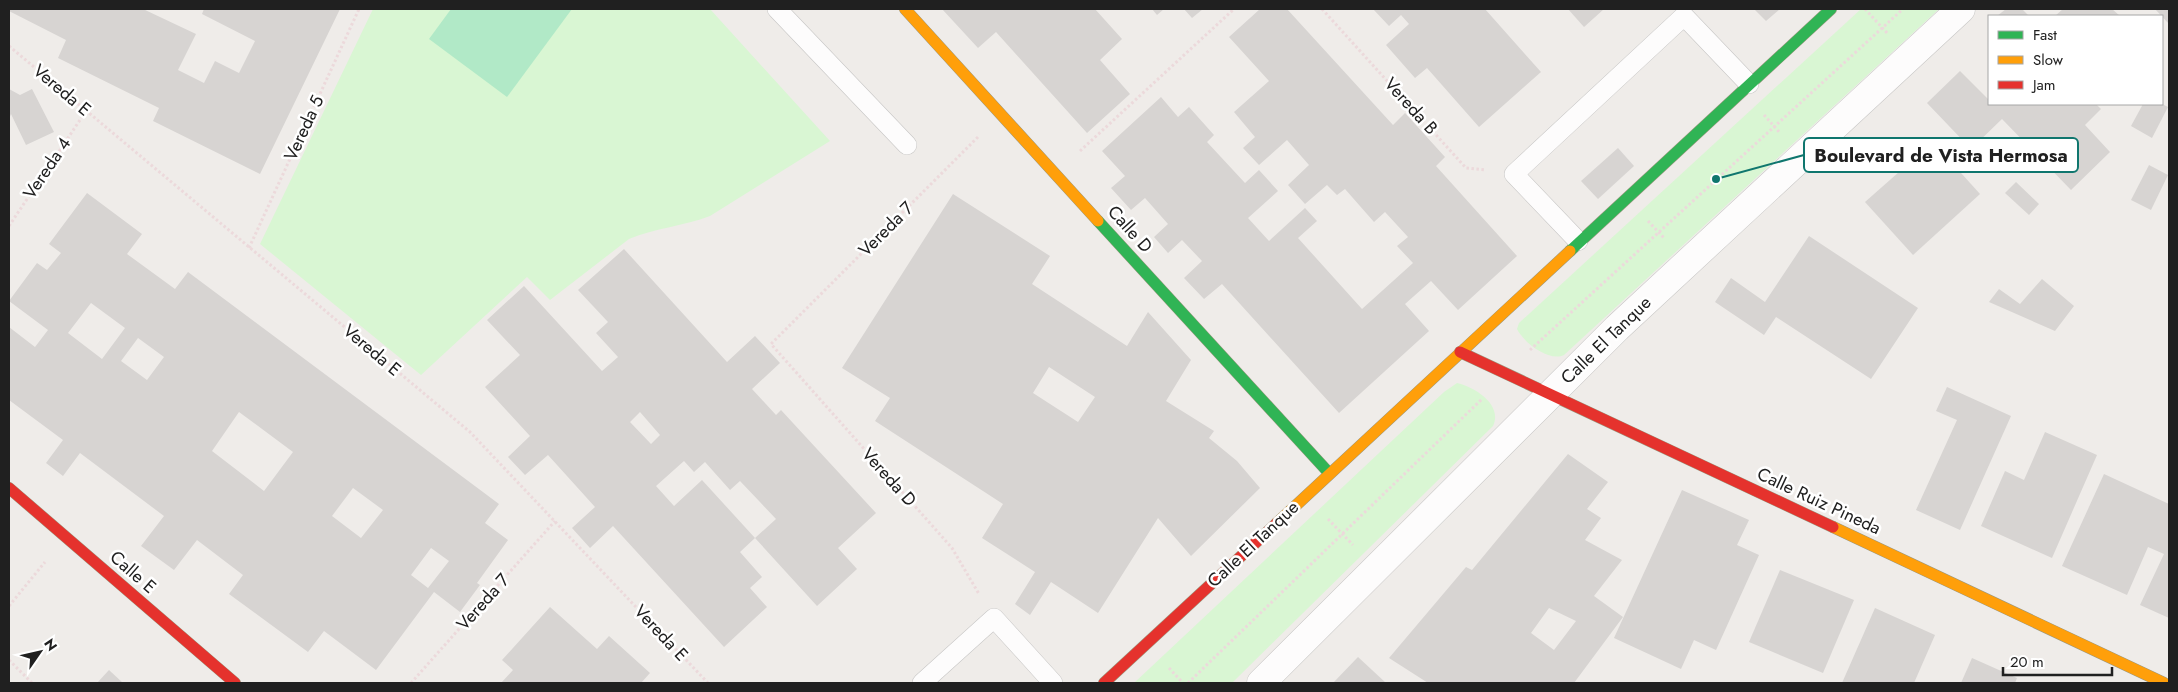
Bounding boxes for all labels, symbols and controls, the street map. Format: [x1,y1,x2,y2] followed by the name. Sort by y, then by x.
[1988,15,2163,105] legend
[2033,24,2057,46] text: Fast
[2033,49,2064,71] text: Slow
[27,58,97,122] street label: Vereda E
[1378,72,1444,140] street label: Vereda B
[2031,74,2056,96] text: Jam
[278,91,330,165] street label: Vereda 5
[17,132,77,204] street label: Vereda 4
[1804,138,2078,172] callout: Boulevard de Vista Hermosa
[1814,142,2068,169] text: Boulevard de Vista Hermosa
[853,195,920,262] street label: Vereda 7
[1102,199,1158,259] street label: Calle D
[1555,290,1657,390] street label: Calle El Tanque
[337,318,407,382] street label: Vereda E
[855,442,923,512] street label: Vereda D
[1753,461,1885,541] street label: Calle Ruiz Pineda
[1201,495,1305,593] street label: Calle El Tanque
[104,545,162,599] street label: Calle E
[450,567,516,636] street label: Vereda 7
[628,599,694,667] street label: Vereda E
[15,627,65,677] north arrow
[39,635,62,655] text: N
[2003,644,2112,676] scale bar
[2010,651,2044,673] text: 20 m

